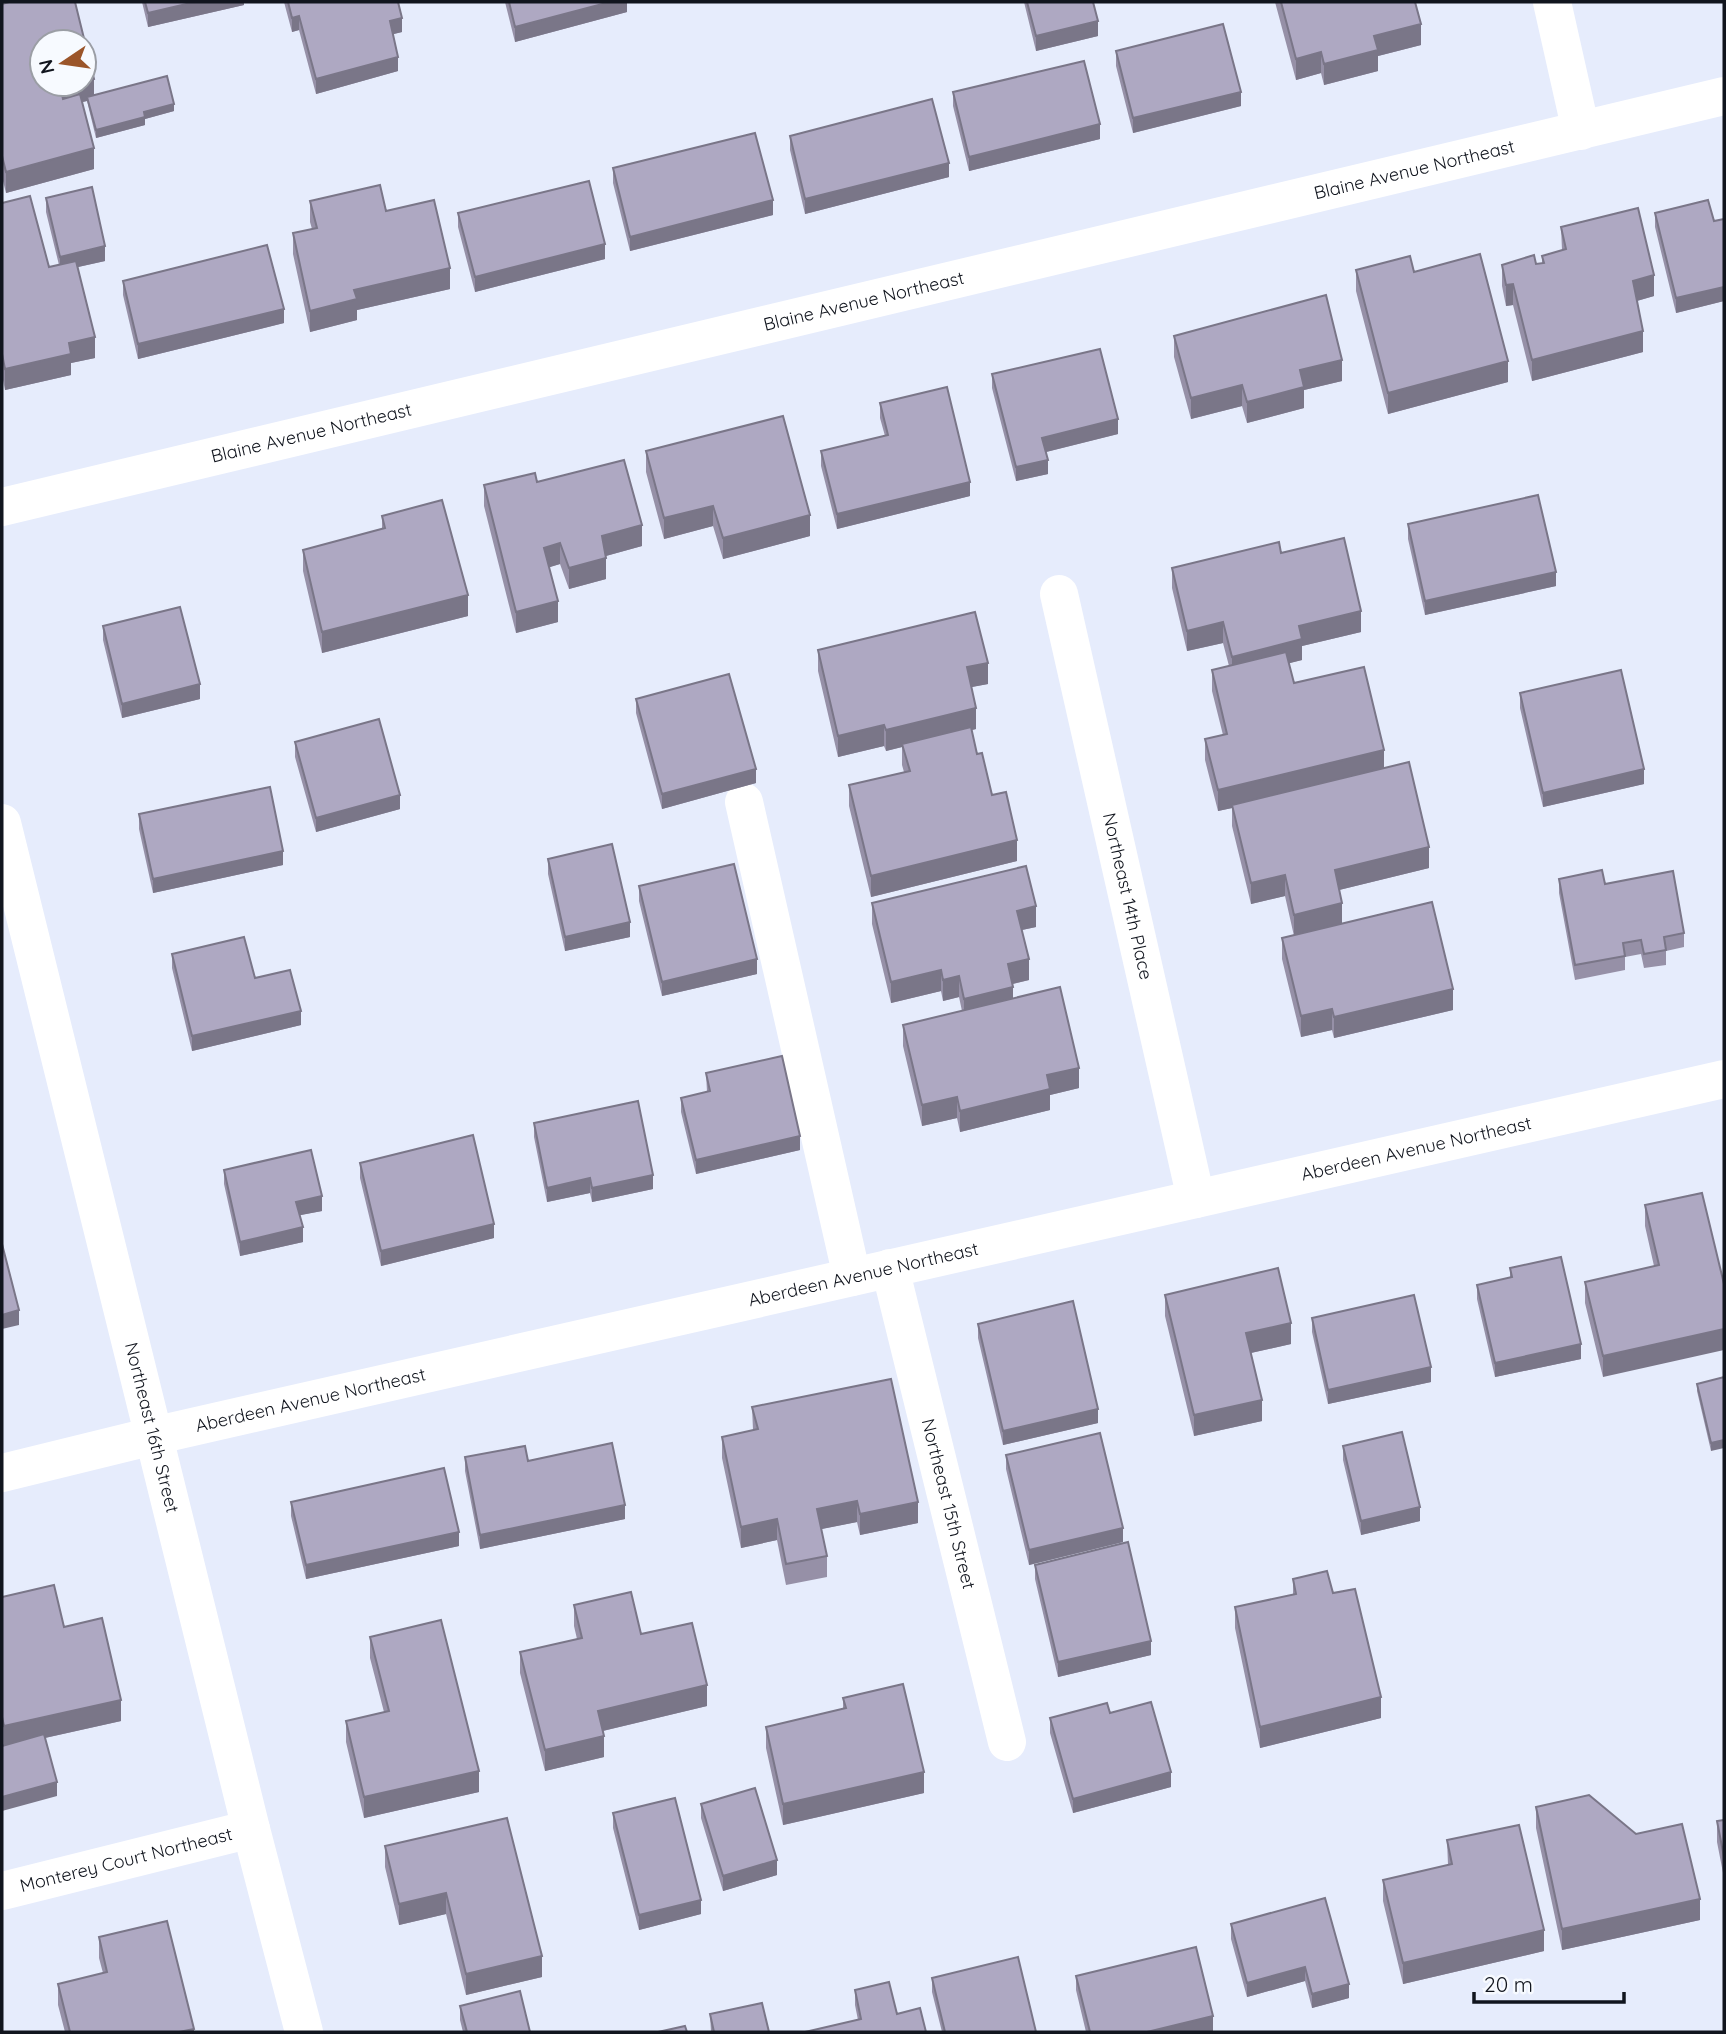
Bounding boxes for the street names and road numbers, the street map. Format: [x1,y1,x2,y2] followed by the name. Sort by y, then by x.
[1312,134,1517,204] street label: Blaine Avenue Northeast
[761,266,966,336] street label: Blaine Avenue Northeast
[209,398,414,468] street label: Blaine Avenue Northeast
[1098,811,1158,982] street label: Northeast 14th Place
[1299,1111,1534,1186] street label: Aberdeen Avenue Northeast
[746,1237,981,1311] street label: Aberdeen Avenue Northeast
[120,1340,184,1515] street label: Northeast 16th Street
[193,1362,428,1437] street label: Aberdeen Avenue Northeast
[917,1416,981,1591] street label: Northeast 15th Street
[18,1822,235,1897] street label: Monterey Court Northeast

